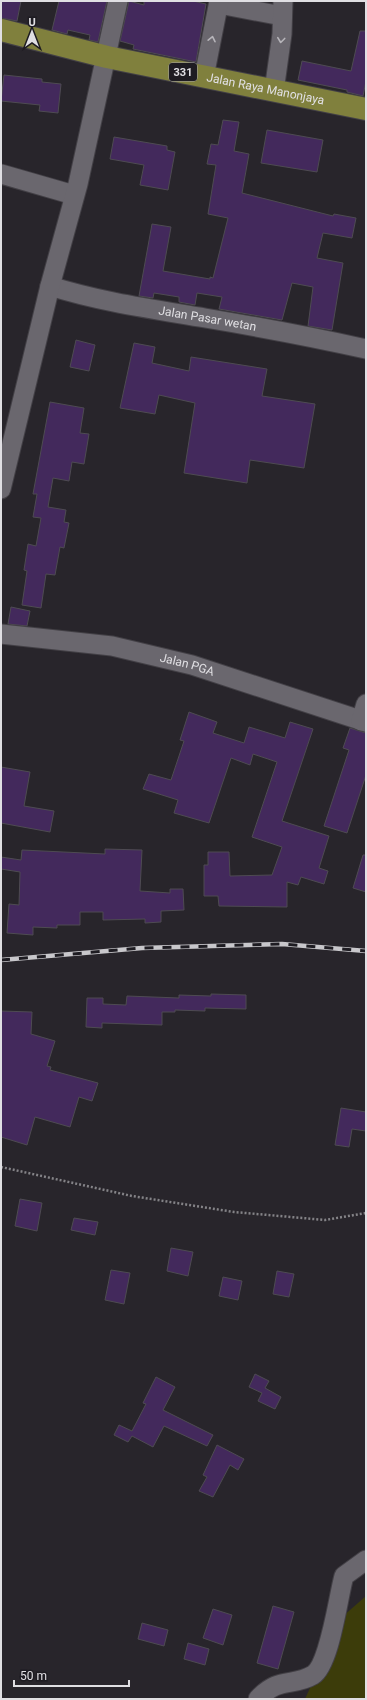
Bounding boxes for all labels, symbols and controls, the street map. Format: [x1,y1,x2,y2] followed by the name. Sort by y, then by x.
[12,12,52,52] north arrow
[28,16,36,29] text: U
[208,36,216,42] one-way arrow
[277,37,286,43] one-way arrow
[169,63,197,81] road number: 331
[205,70,326,107] street label: Jalan Raya Manonjaya
[158,303,257,334] street label: Jalan Pasar wetan
[158,651,216,679] street label: Jalan PGA
[14,1662,129,1688] scale bar
[20,1669,47,1683] text: 50 m

